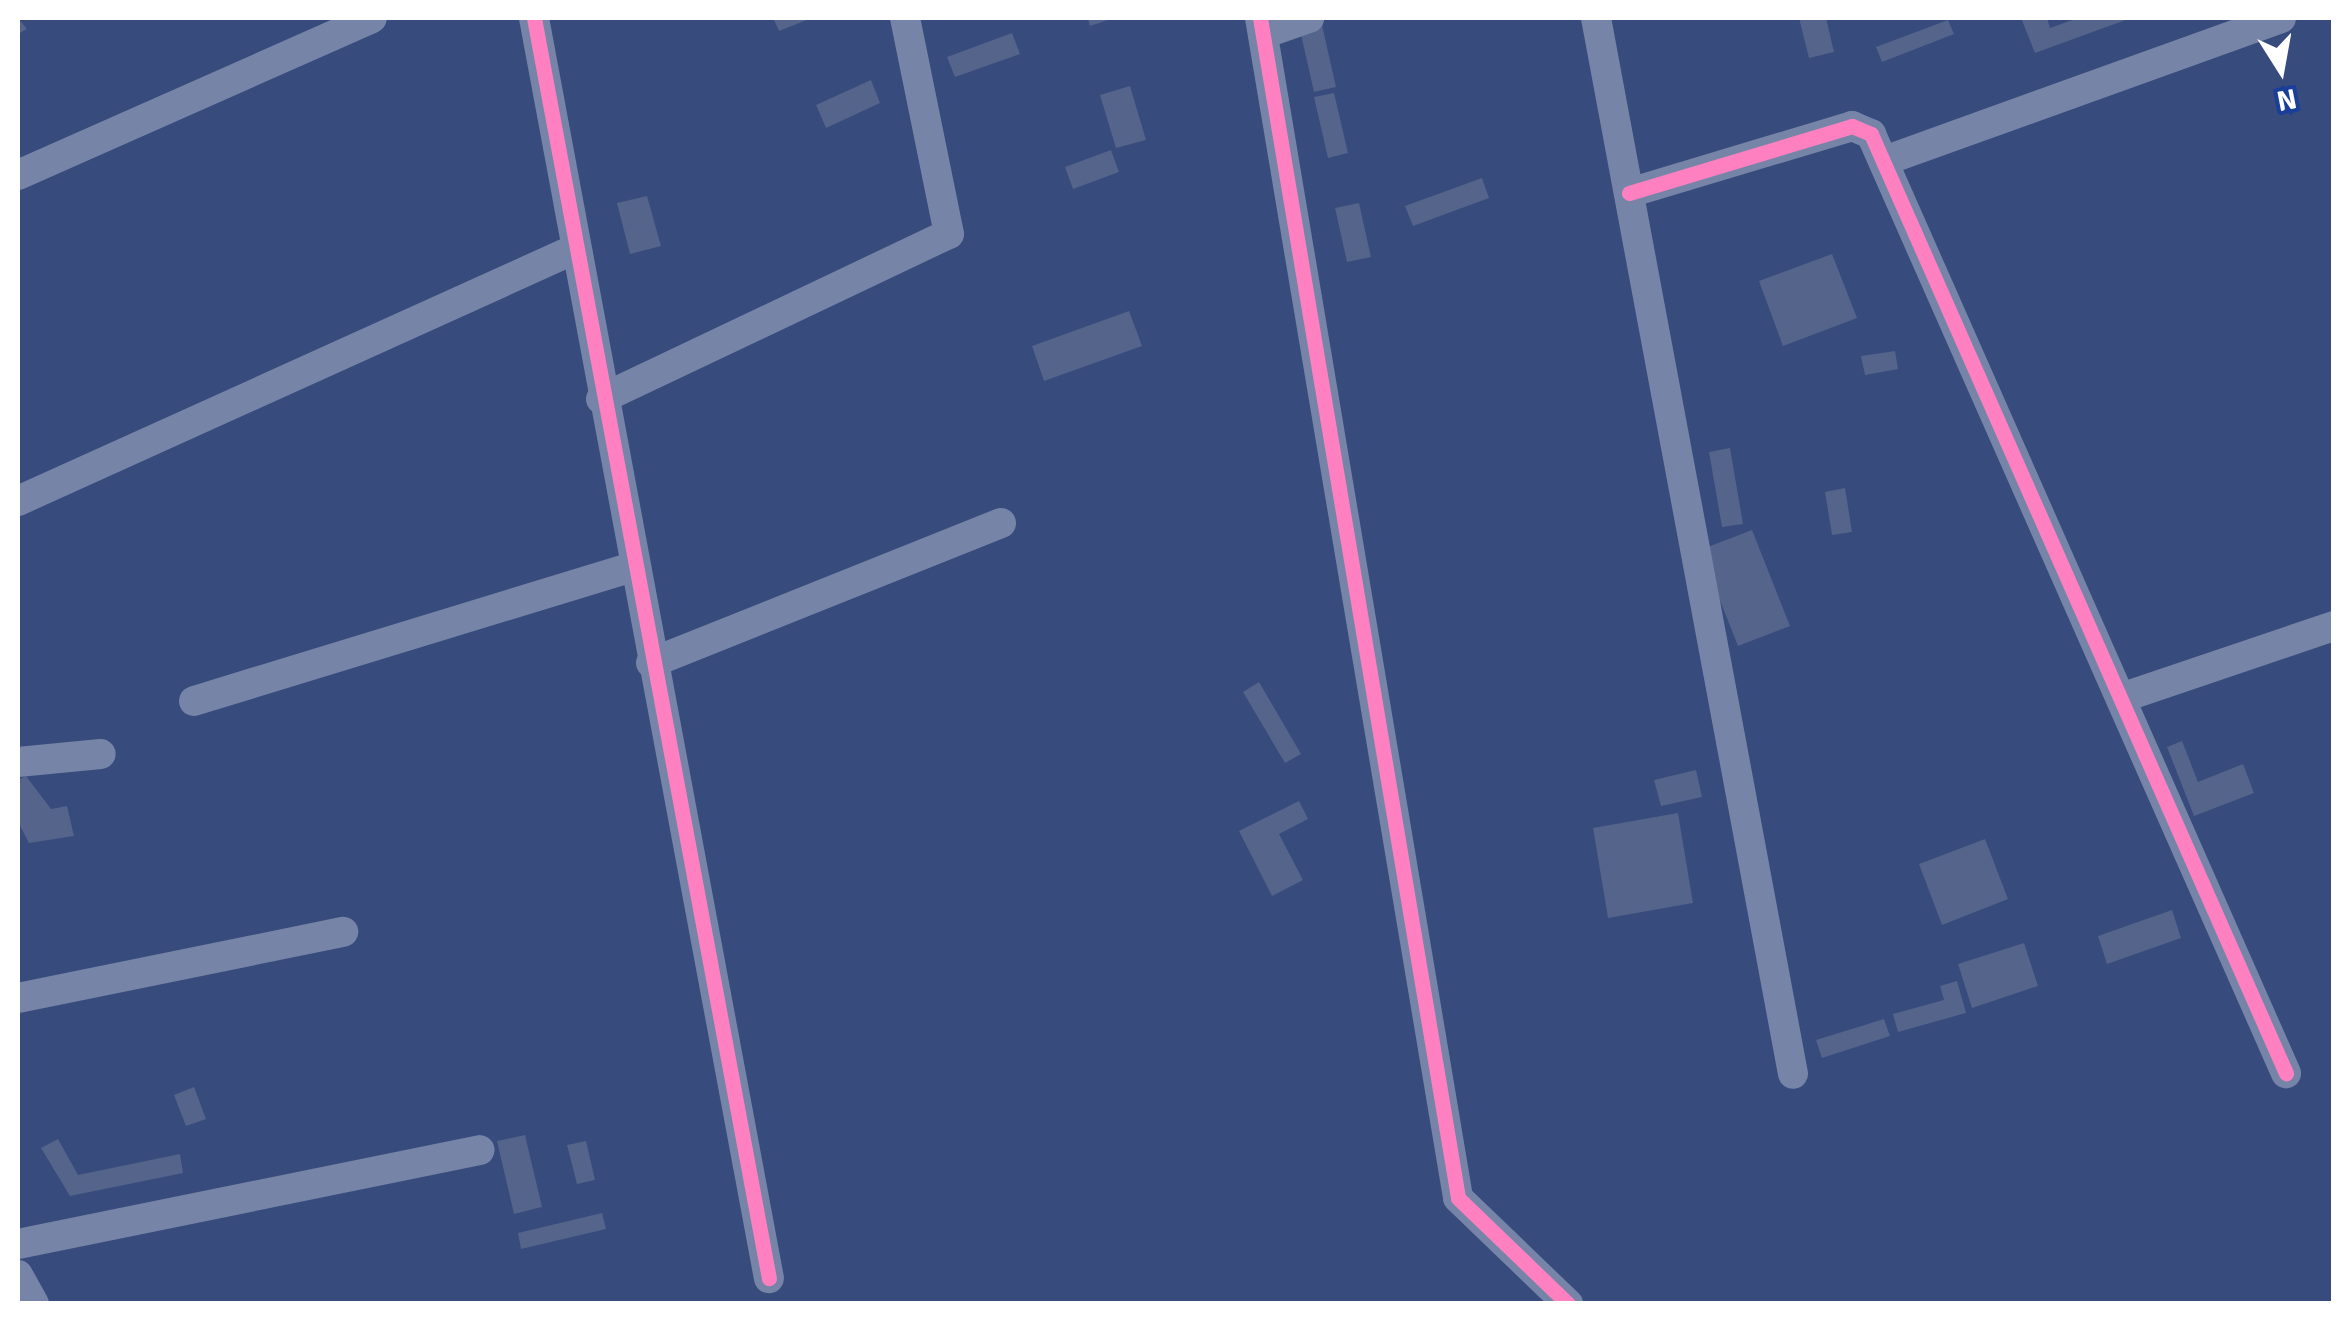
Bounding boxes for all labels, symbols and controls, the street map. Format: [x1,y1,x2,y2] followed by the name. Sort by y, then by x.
[2231,20,2331,120] north arrow
[2274,81,2300,118] text: N

